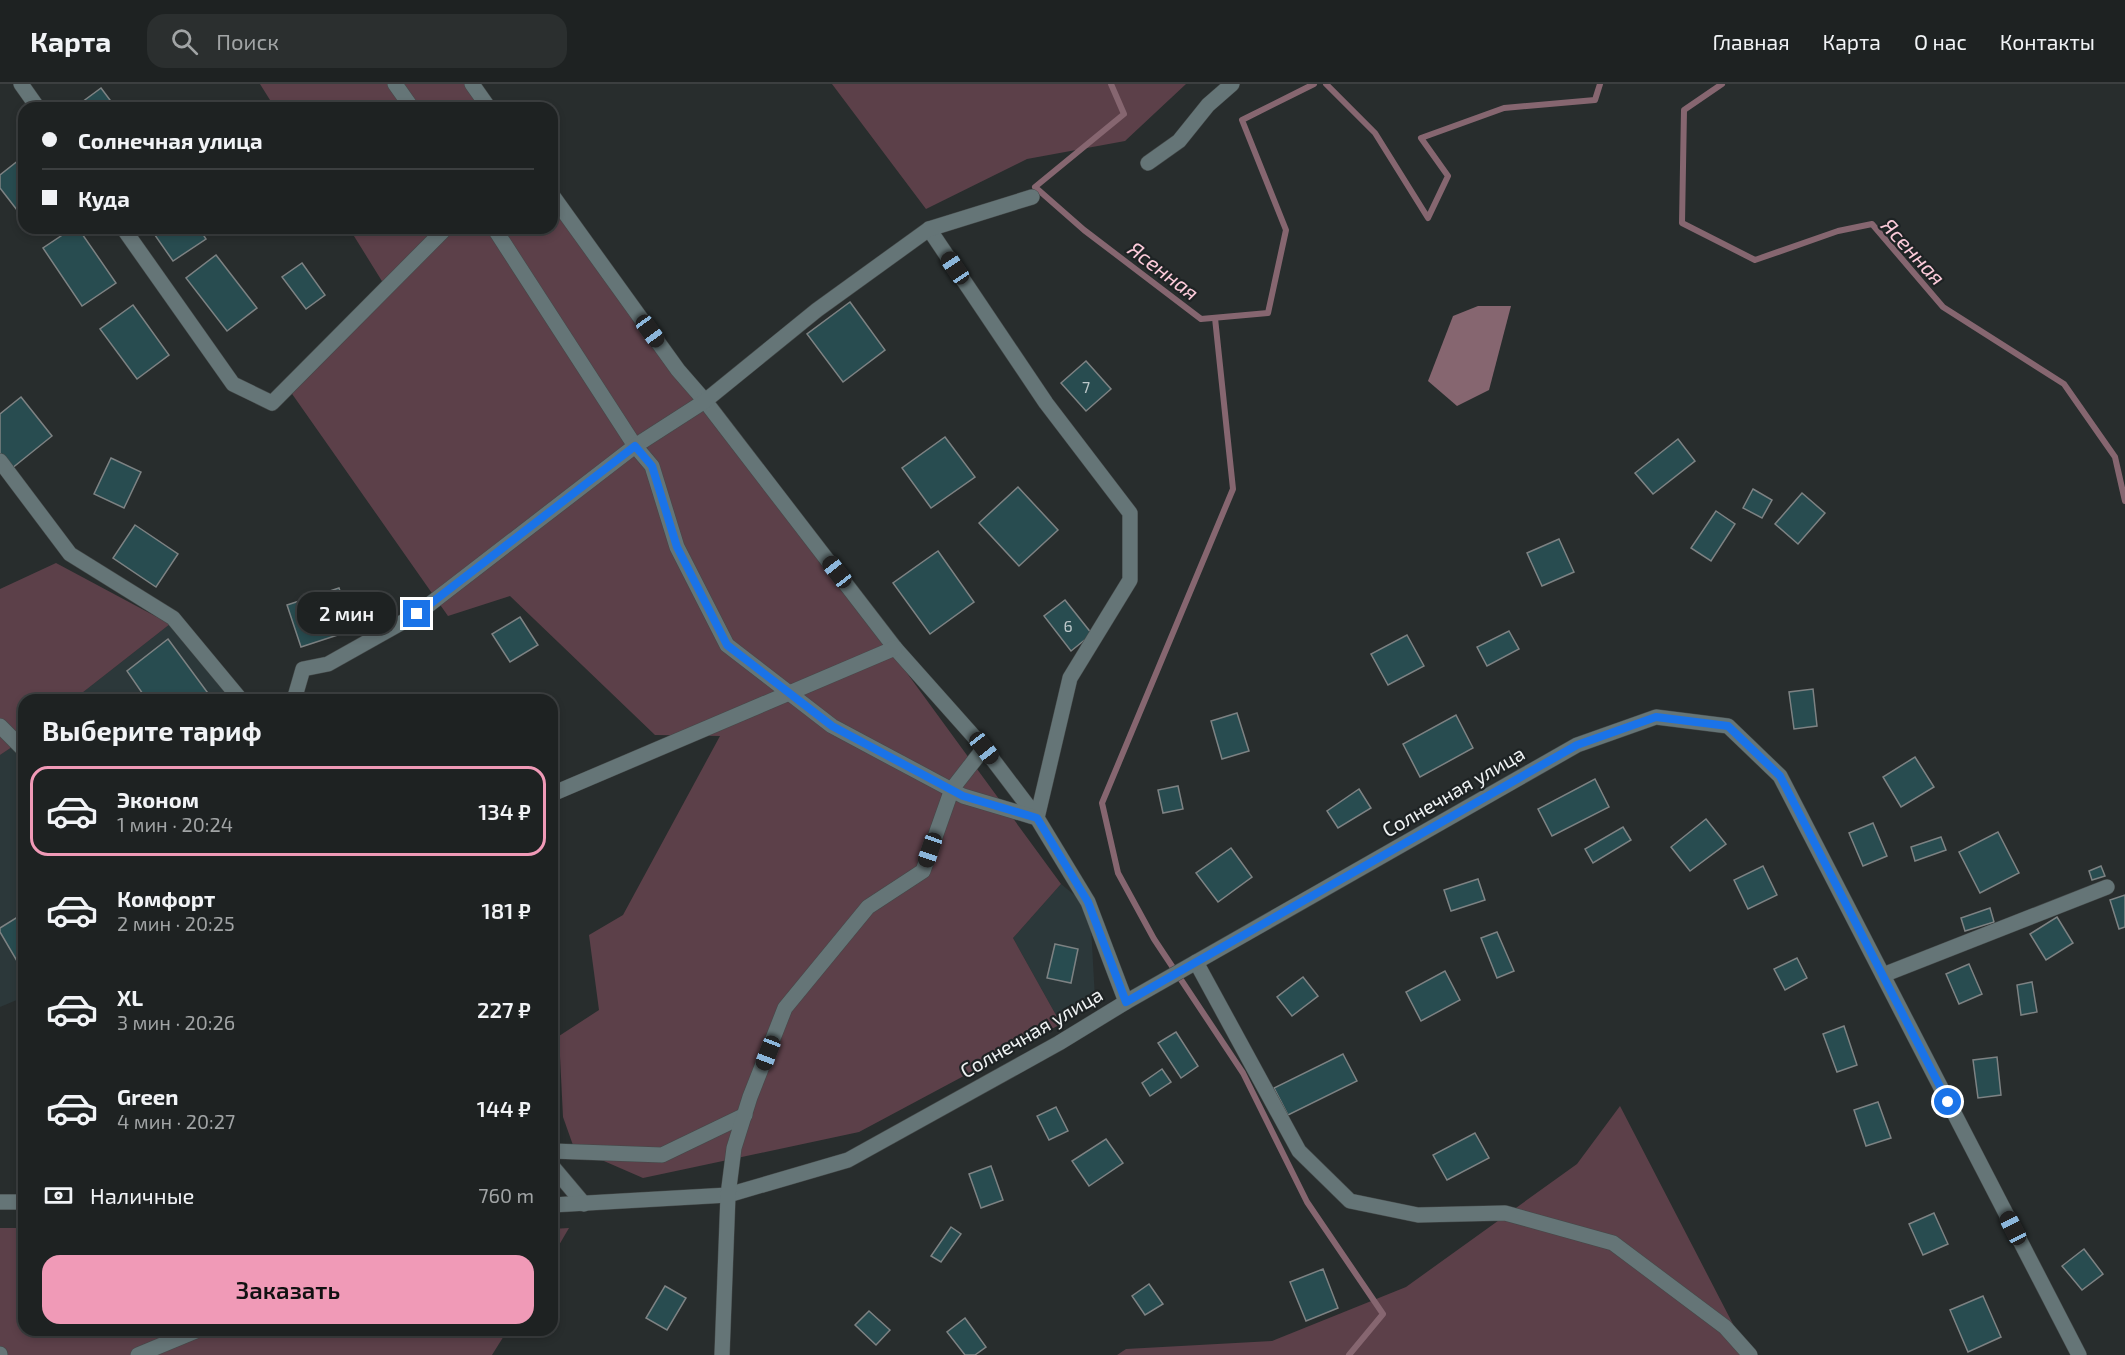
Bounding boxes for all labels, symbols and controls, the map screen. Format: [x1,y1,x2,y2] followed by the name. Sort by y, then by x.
[147,14,567,68] search box
[30,24,111,58] text: Карта
[168,25,201,58] icon: search
[216,28,279,54] text: Поиск
[1713,29,1790,54] text: Главная
[1823,29,1881,54] text: Карта
[1914,29,1967,54] text: О нас
[2000,29,2095,54] text: Контакты
[78,127,263,153] text: Солнечная улица
[78,185,130,211] text: Куда
[1877,213,1951,289] water label: Ясенная
[1124,235,1204,305] water label: Ясенная
[937,248,973,288] car
[632,311,668,351] car
[1082,377,1090,396] house number: 7
[819,552,855,592] car
[297,593,396,635] callout: 2 мин
[403,600,430,627] route end
[319,601,374,625] text: 2 мин
[1063,616,1073,635] house number: 6
[42,714,262,746] text: Выберите тариф
[966,728,1002,768] car
[1377,740,1529,842] street label: Солнечная улица
[45,784,99,838] icon: car
[117,786,199,812] text: Эконом
[478,798,531,824] text: 134 ₽
[117,812,233,836] text: 1 мин · 20:24
[916,830,944,870] car
[45,883,99,937] icon: car
[117,885,215,911] text: Комфорт
[482,897,531,923] text: 181 ₽
[117,911,235,935] text: 2 мин · 20:25
[955,981,1107,1083] street label: Солнечная улица
[45,982,99,1036] icon: car
[117,984,143,1010] text: XL
[477,996,531,1022] text: 227 ₽
[117,1010,235,1034] text: 3 мин · 20:26
[753,1033,783,1073] car
[45,1081,99,1135] icon: car
[117,1083,179,1109] text: Green
[1934,1088,1961,1115] route start
[477,1095,531,1121] text: 144 ₽
[117,1109,235,1133] text: 4 мин · 20:27
[42,1179,75,1212] icon: cash
[90,1182,194,1208] text: Наличные
[478,1183,534,1207] text: 760 m
[1997,1208,2029,1248] car
[42,1255,534,1324] button: Заказать

